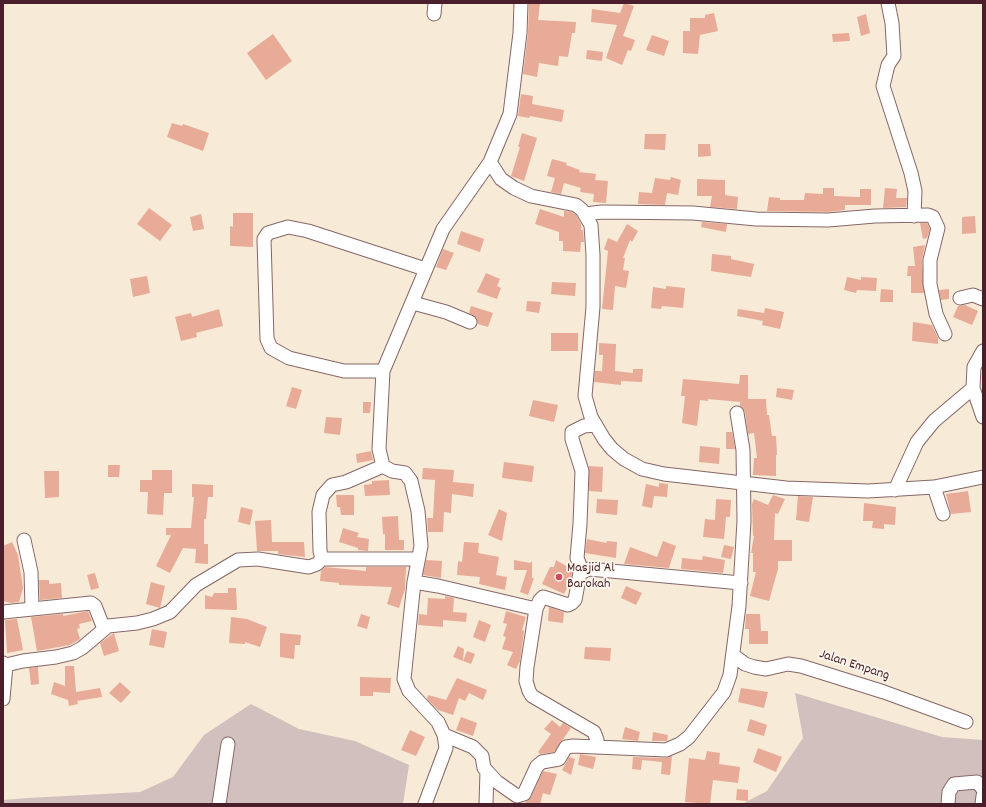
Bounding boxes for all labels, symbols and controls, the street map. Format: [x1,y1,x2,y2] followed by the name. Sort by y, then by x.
[567,561,615,594] place label: Masjid Al Barokah
[554,572,564,582] marker: Masjid Al Barokah
[817,647,891,685] street label: Jalan Empang

